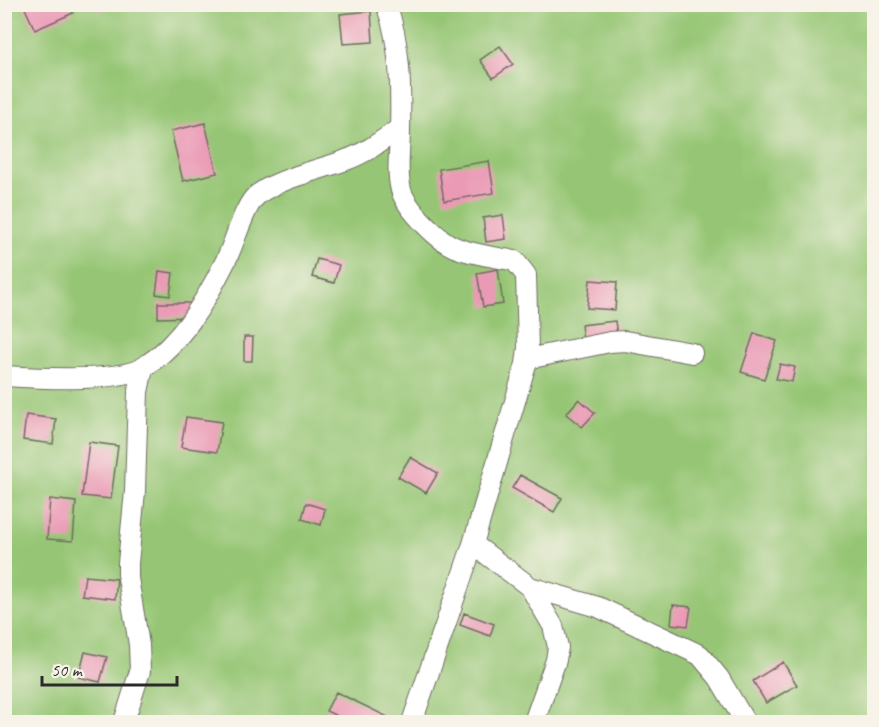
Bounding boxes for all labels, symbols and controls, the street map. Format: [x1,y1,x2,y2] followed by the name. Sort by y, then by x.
[42,649,177,687] scale bar
[51,659,84,681] text: 50 m

